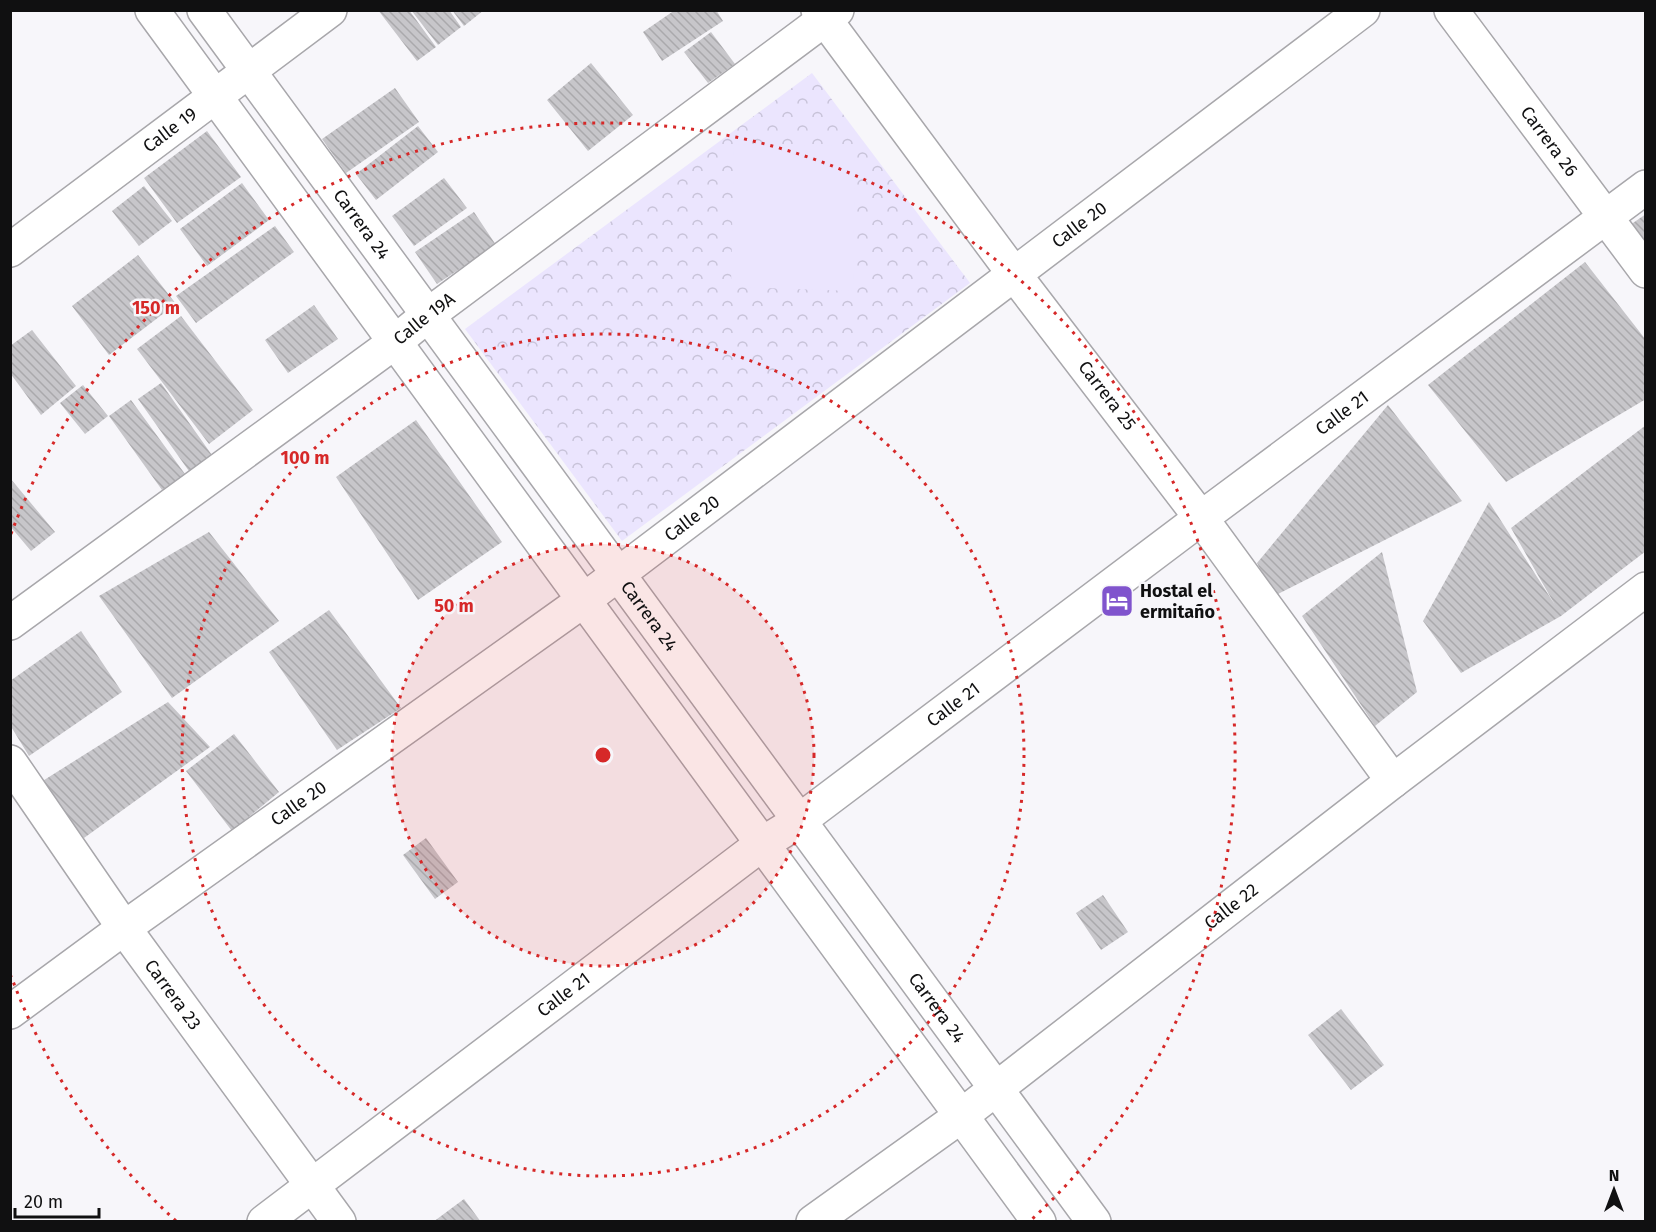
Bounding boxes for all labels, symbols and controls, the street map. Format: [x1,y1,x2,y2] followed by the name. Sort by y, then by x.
[1516,102,1583,181] street label: Carrera 26
[139,103,201,157] street label: Calle 19
[328,185,395,264] street label: Carrera 24
[1047,197,1111,253] street label: Calle 20
[389,287,460,350] street label: Calle 19A
[132,297,180,319] text: 150 m
[1074,356,1141,435] street label: Carrera 25
[1311,386,1373,440] street label: Calle 21
[281,447,329,469] text: 100 m
[660,490,724,546] street label: Calle 20
[616,577,682,656] street label: Carrera 24
[1140,580,1215,623] place label: Hostal el ermitaño
[1099,583,1135,619] hotel icon: Hostal el ermitaño
[434,595,474,617] text: 50 m
[922,678,984,732] street label: Calle 21
[593,745,613,765] centre of rings
[266,776,331,831] street label: Calle 20
[1200,879,1263,934] street label: Calle 22
[140,955,206,1034] street label: Carrera 23
[533,968,594,1022] street label: Calle 21
[904,968,970,1048] street label: Carrera 24
[1584,1160,1644,1220] north arrow
[1609,1166,1619,1185] text: N
[15,1181,99,1219] scale bar
[24,1191,63,1213] text: 20 m

